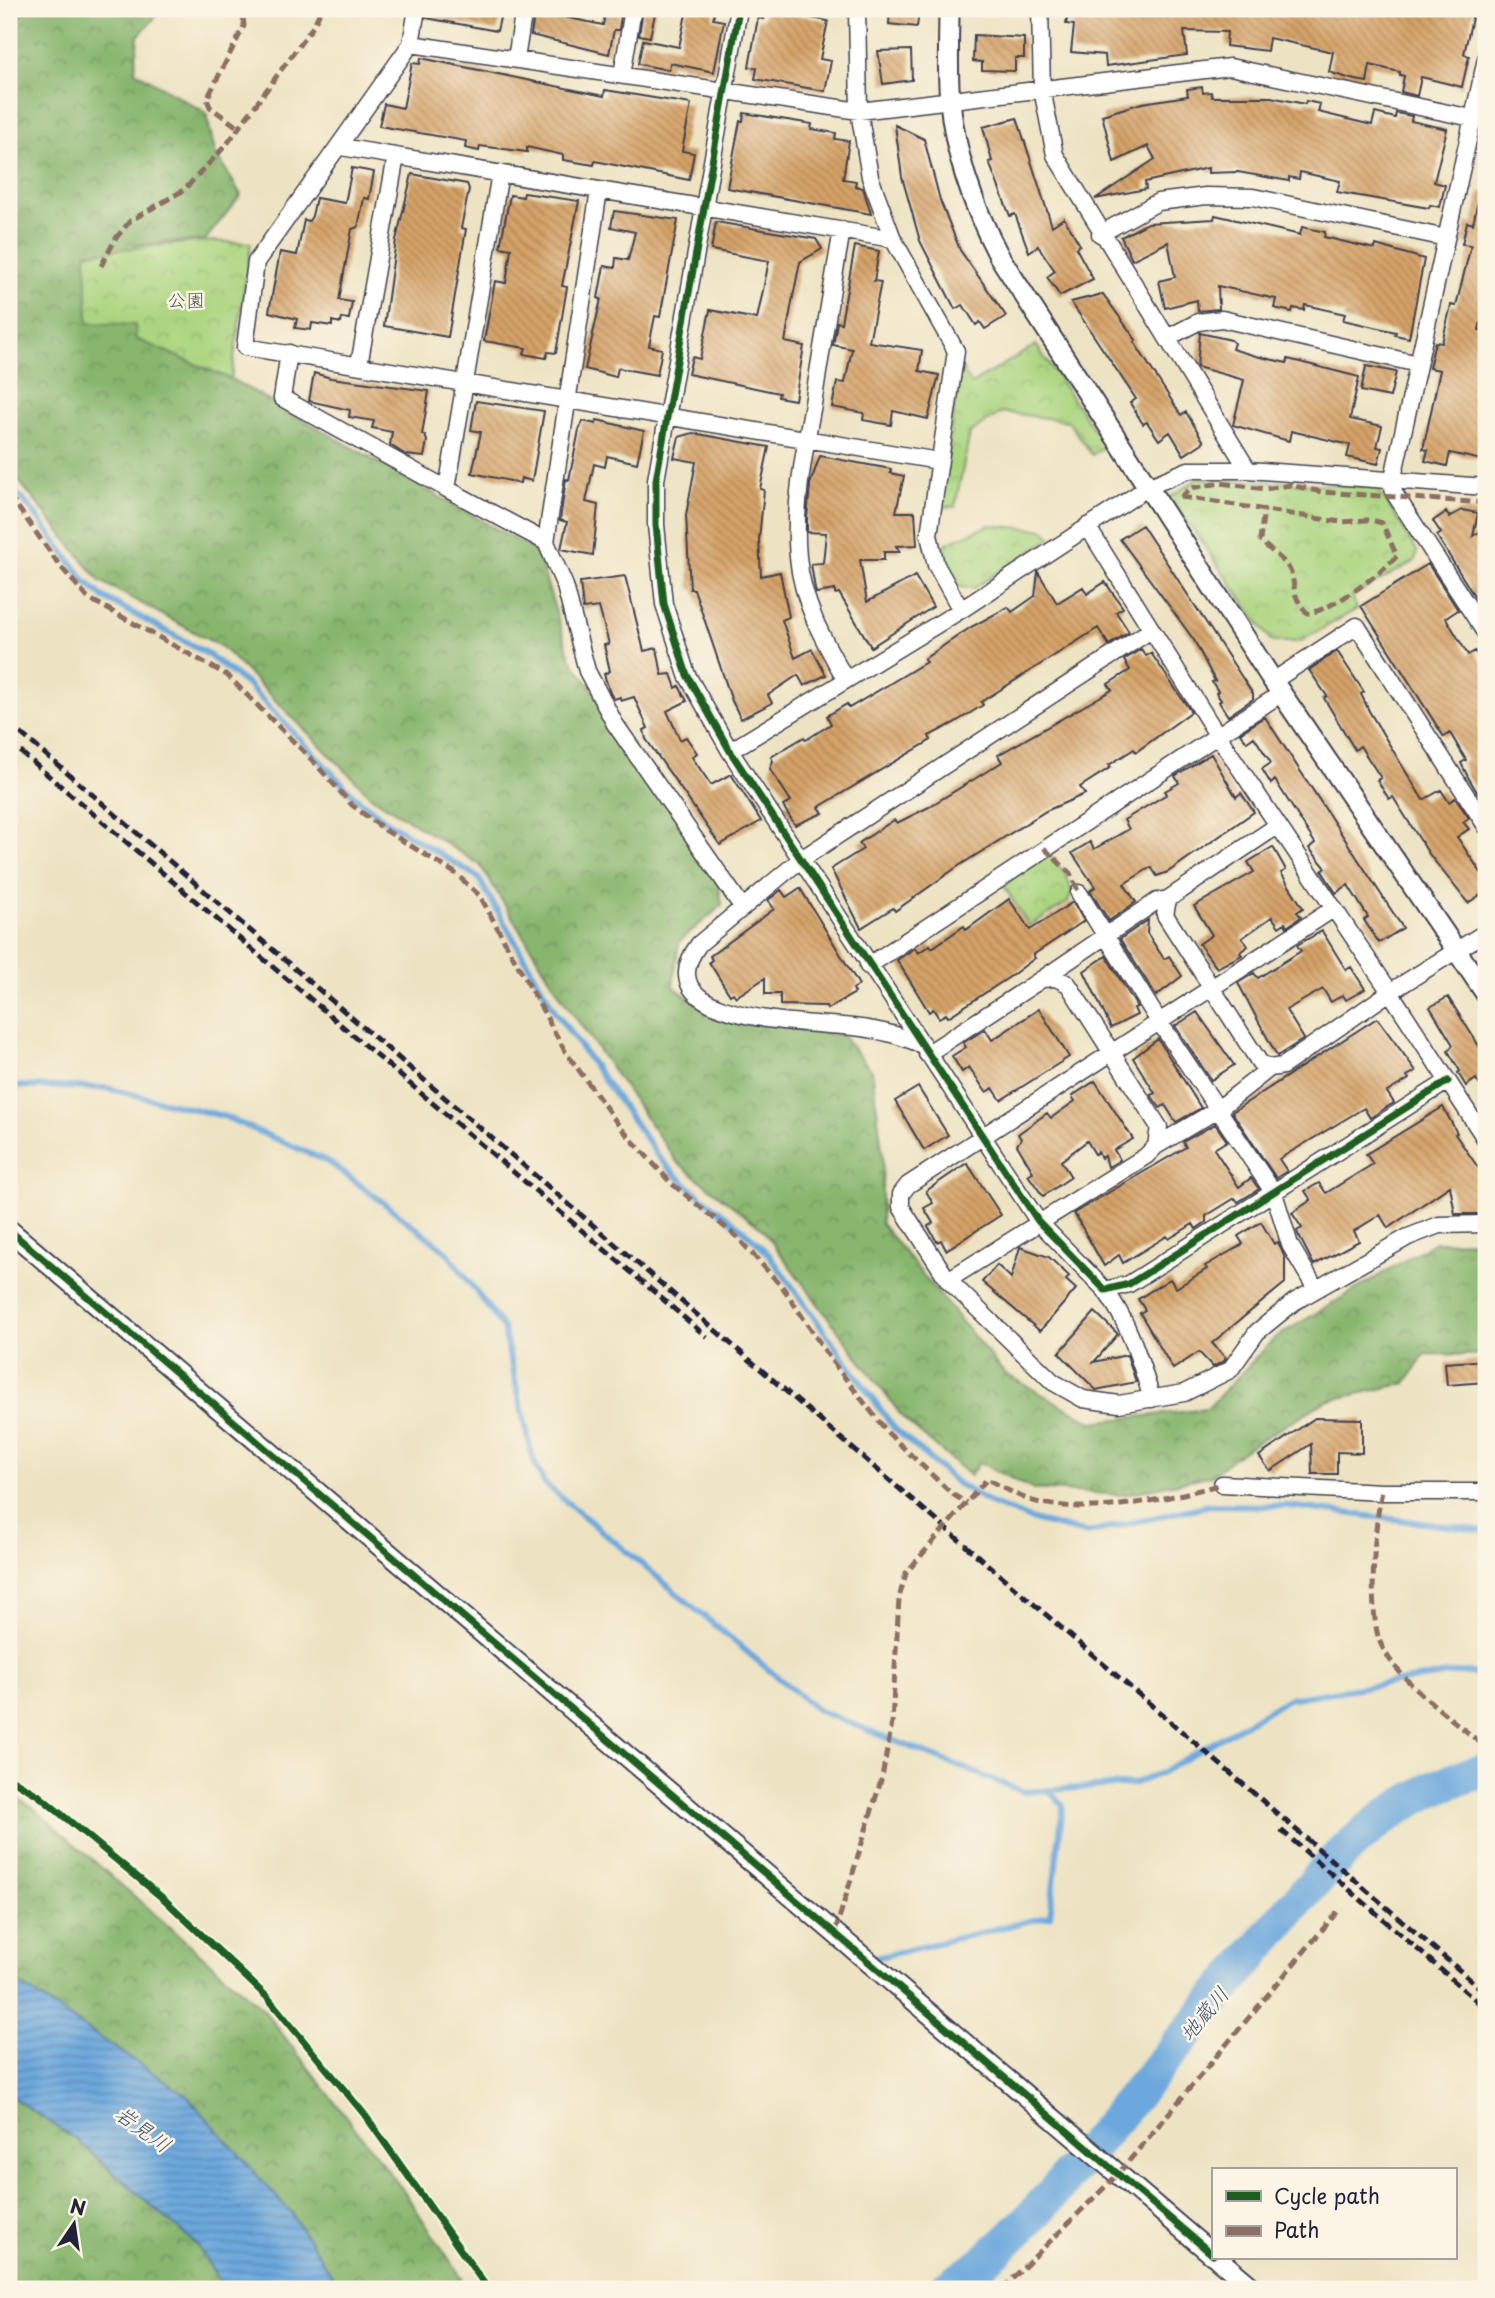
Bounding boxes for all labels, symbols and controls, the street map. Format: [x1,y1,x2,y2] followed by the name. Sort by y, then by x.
[167,285,205,313] park label: 公園
[1170,1979,1236,2047] water label: 地蔵川
[109,2097,179,2159] water label: 岩見川
[1212,2168,1456,2260] legend
[1274,2179,1380,2211] text: Cycle path
[38,2190,108,2260] north arrow
[68,2191,89,2222] text: N
[1274,2213,1319,2245] text: Path

